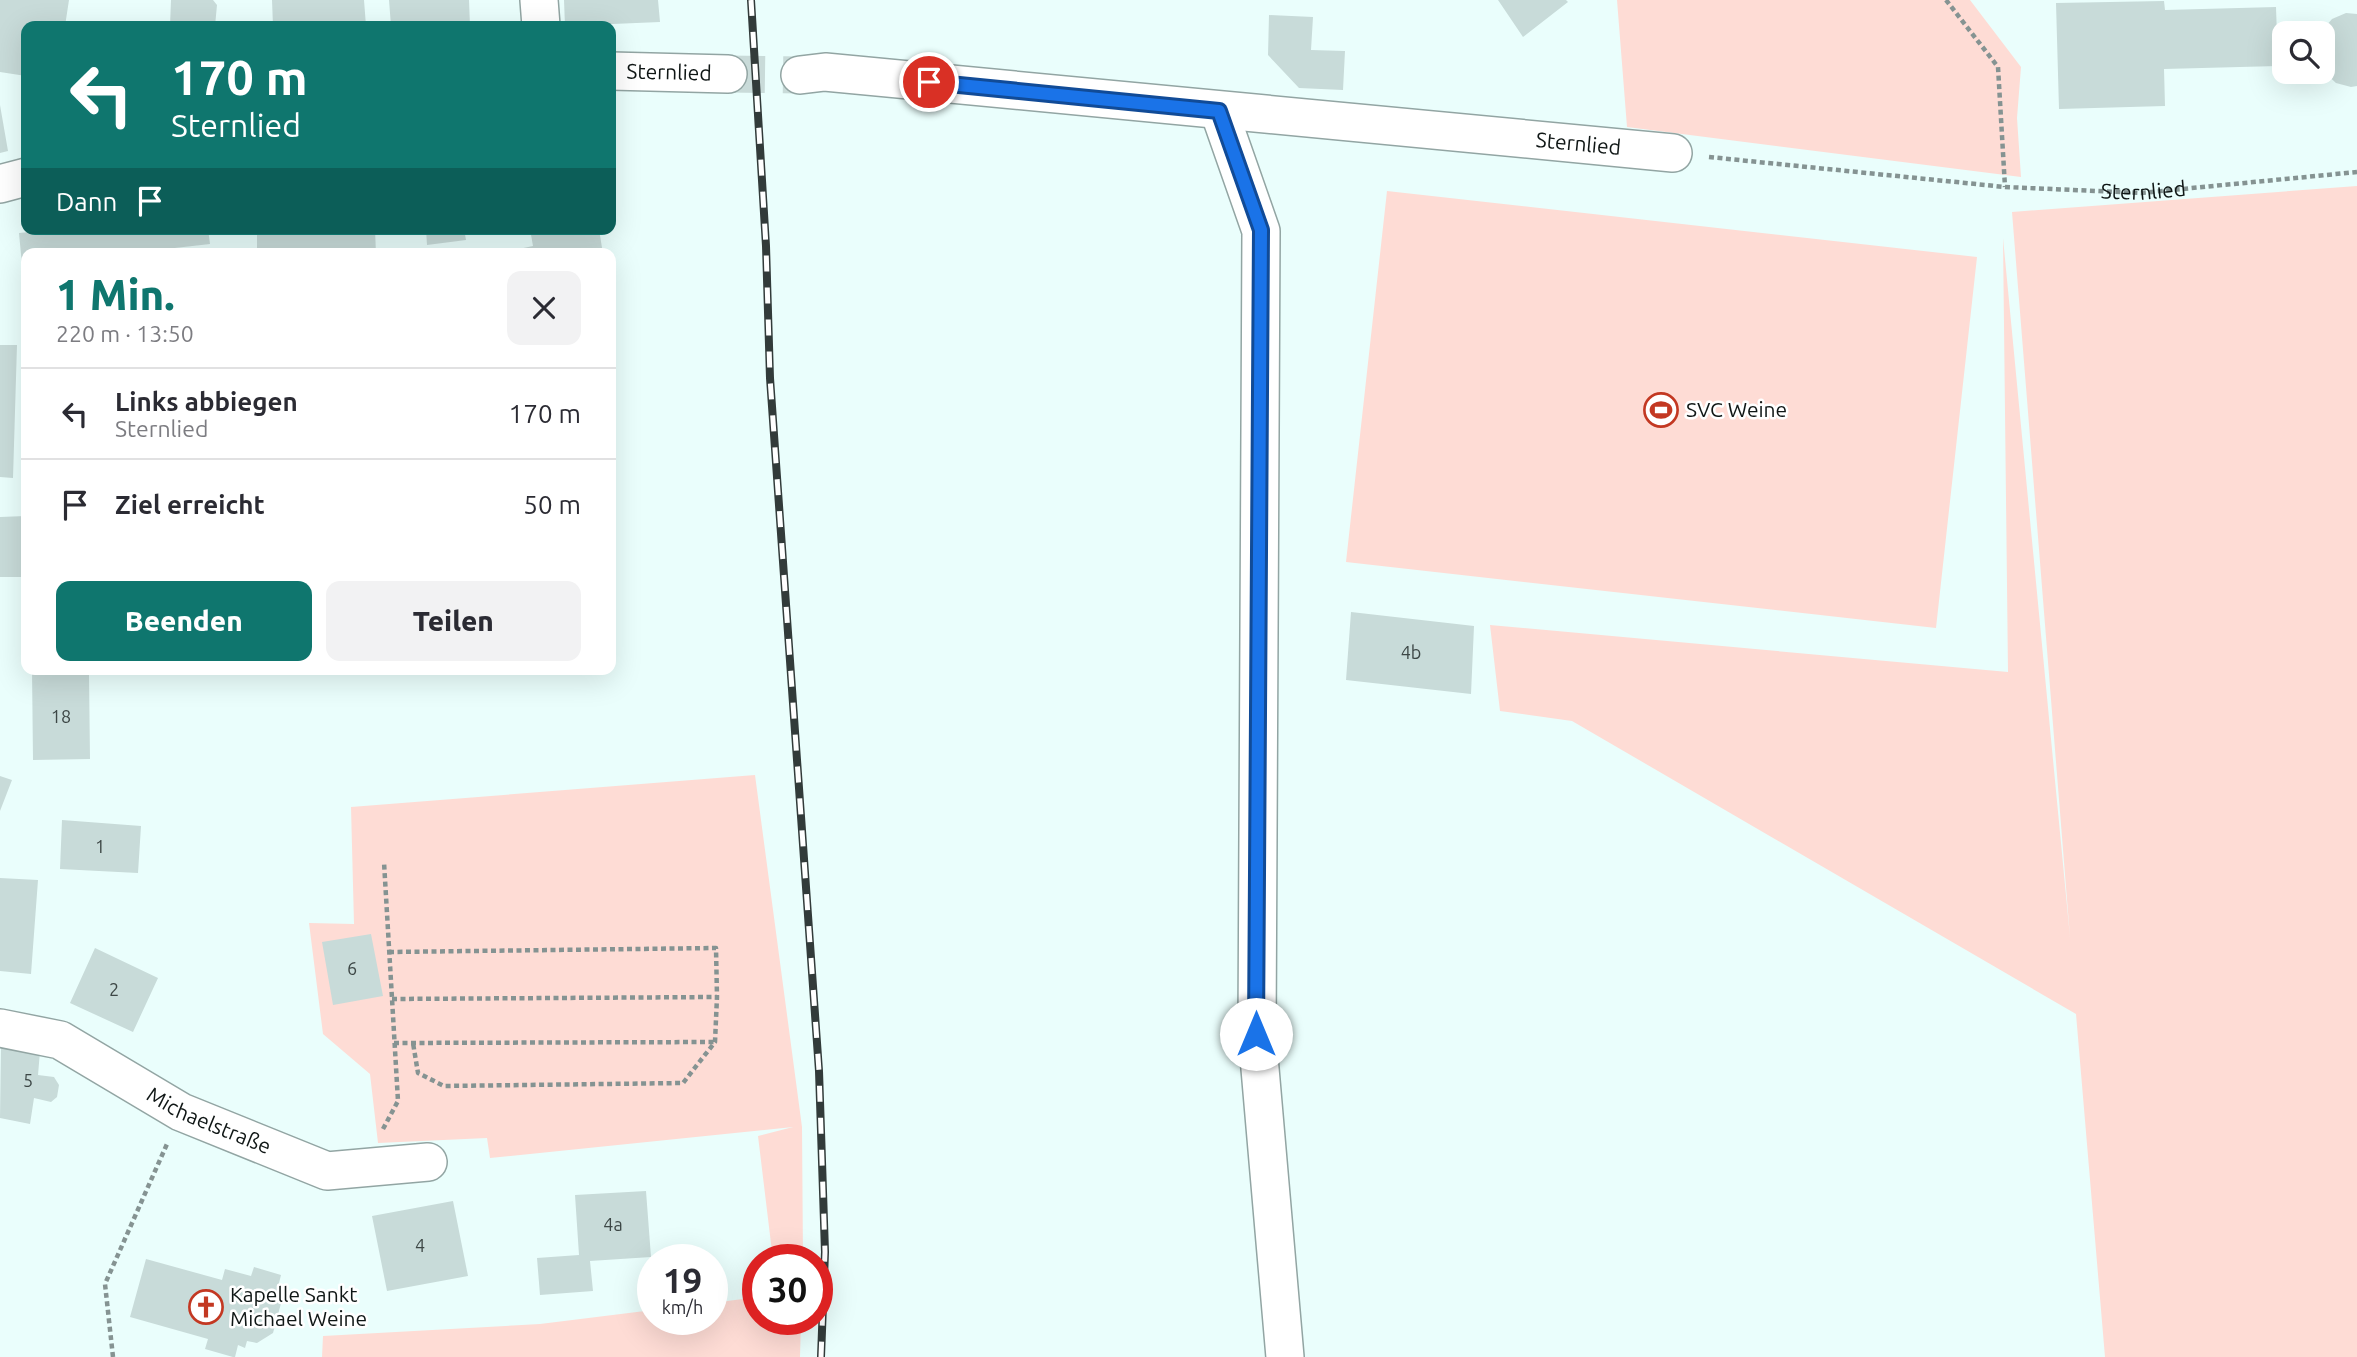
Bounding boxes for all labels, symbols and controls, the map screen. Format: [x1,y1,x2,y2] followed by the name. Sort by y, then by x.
[2272,21,2335,84] map controls
[2272,21,2335,84] button: search
[56,49,147,140] icon: left
[171,49,308,104] text: 170 m
[899,52,959,112] pin
[626,58,712,85] street label: Sternlied
[910,63,948,101] icon: arrive
[171,107,301,143] text: Sternlied
[1535,127,1622,159] street label: Sternlied
[2100,176,2187,204] street label: Sternlied
[131,182,169,220] icon: arrive
[56,187,117,216] text: Dann
[56,271,175,318] text: 1 Min.
[507,271,581,345] button: close
[56,321,194,346] text: 220 m · 13:50
[115,387,298,416] text: Links abbiegen
[1642,391,1680,429] sports icon: SVC Weine
[56,395,94,433] icon: left
[1686,397,1787,421] place label: SVC Weine
[509,399,581,428] text: 170 m
[115,416,208,441] text: Sternlied
[56,486,94,524] icon: arrive
[115,490,265,519] text: Ziel erreicht
[523,490,581,519] text: 50 m
[56,581,312,661] button: Beenden
[326,581,581,661] button: Teilen
[1401,642,1421,662] house number: 4b
[51,706,71,726] house number: 18
[95,836,105,856] house number: 1
[347,958,357,978] house number: 6
[109,979,119,999] house number: 2
[1219,997,1293,1071] position arrow
[23,1070,33,1090] house number: 5
[143,1082,275,1158] street label: Michaelstraße
[603,1214,623,1234] house number: 4a
[415,1235,425,1255] house number: 4
[742,1244,833,1335] speed limit sign: 30
[663,1260,702,1300] text: 19
[230,1282,367,1330] place label: Kapelle Sankt Michael Weine
[187,1288,225,1326] church icon: Kapelle Sankt Michael Weine
[662,1297,703,1317] text: km/h

